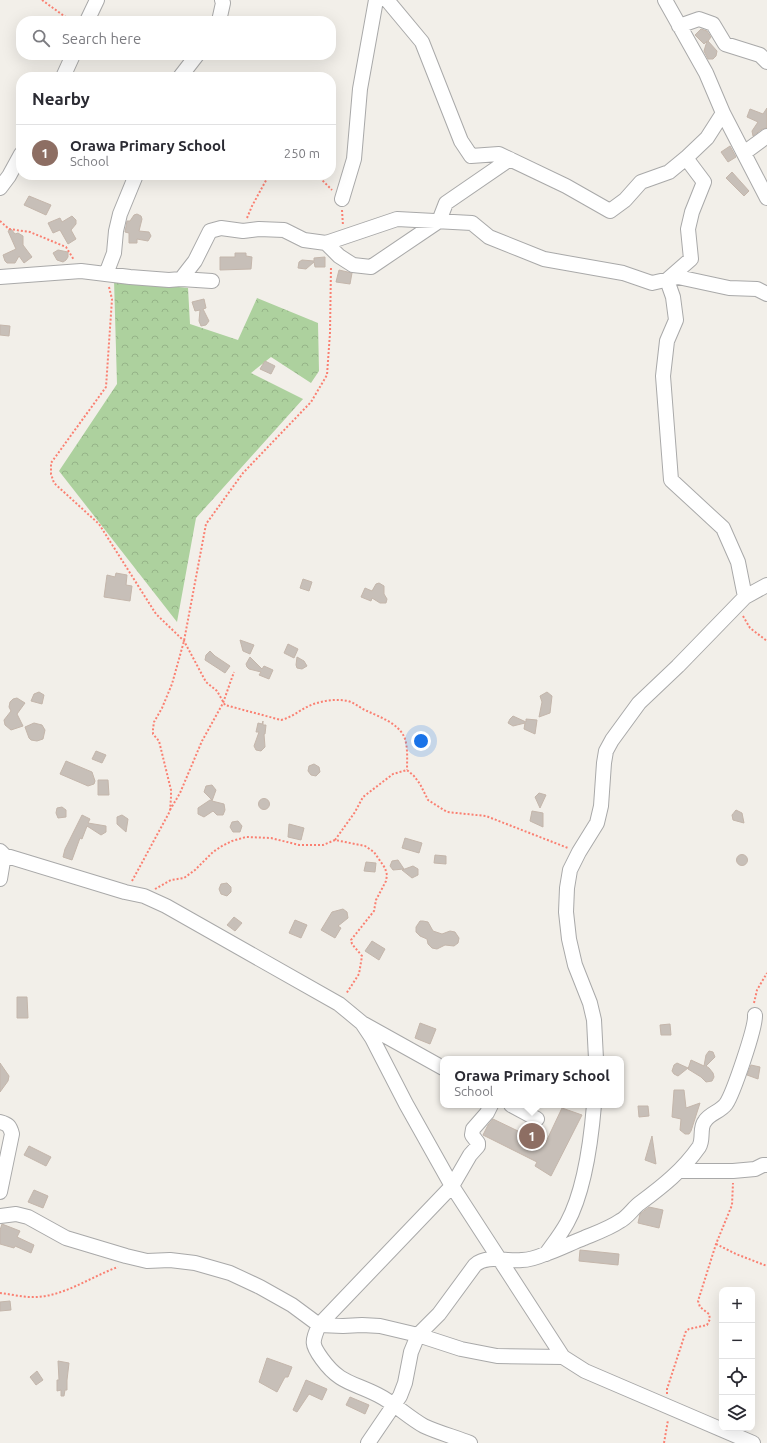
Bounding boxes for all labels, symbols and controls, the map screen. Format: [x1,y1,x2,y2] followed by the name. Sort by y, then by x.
[16,16,336,60] search box
[30,27,52,49] icon: search
[62,30,141,47] text: Search here
[32,89,90,108] text: Nearby
[70,137,225,154] text: Orawa Primary School
[41,146,49,160] text: 1
[284,146,320,160] text: 250 m
[70,154,109,168] text: School
[411,731,431,751] your location
[440,1056,624,1108] popup
[454,1067,610,1084] text: Orawa Primary School
[454,1084,493,1098] text: School
[519,1121,545,1151] pin: 1
[719,1287,755,1431] map controls
[719,1287,755,1323] button: +
[719,1323,755,1359] button: −
[719,1359,755,1395] button: locate
[719,1395,755,1431] button: layers

